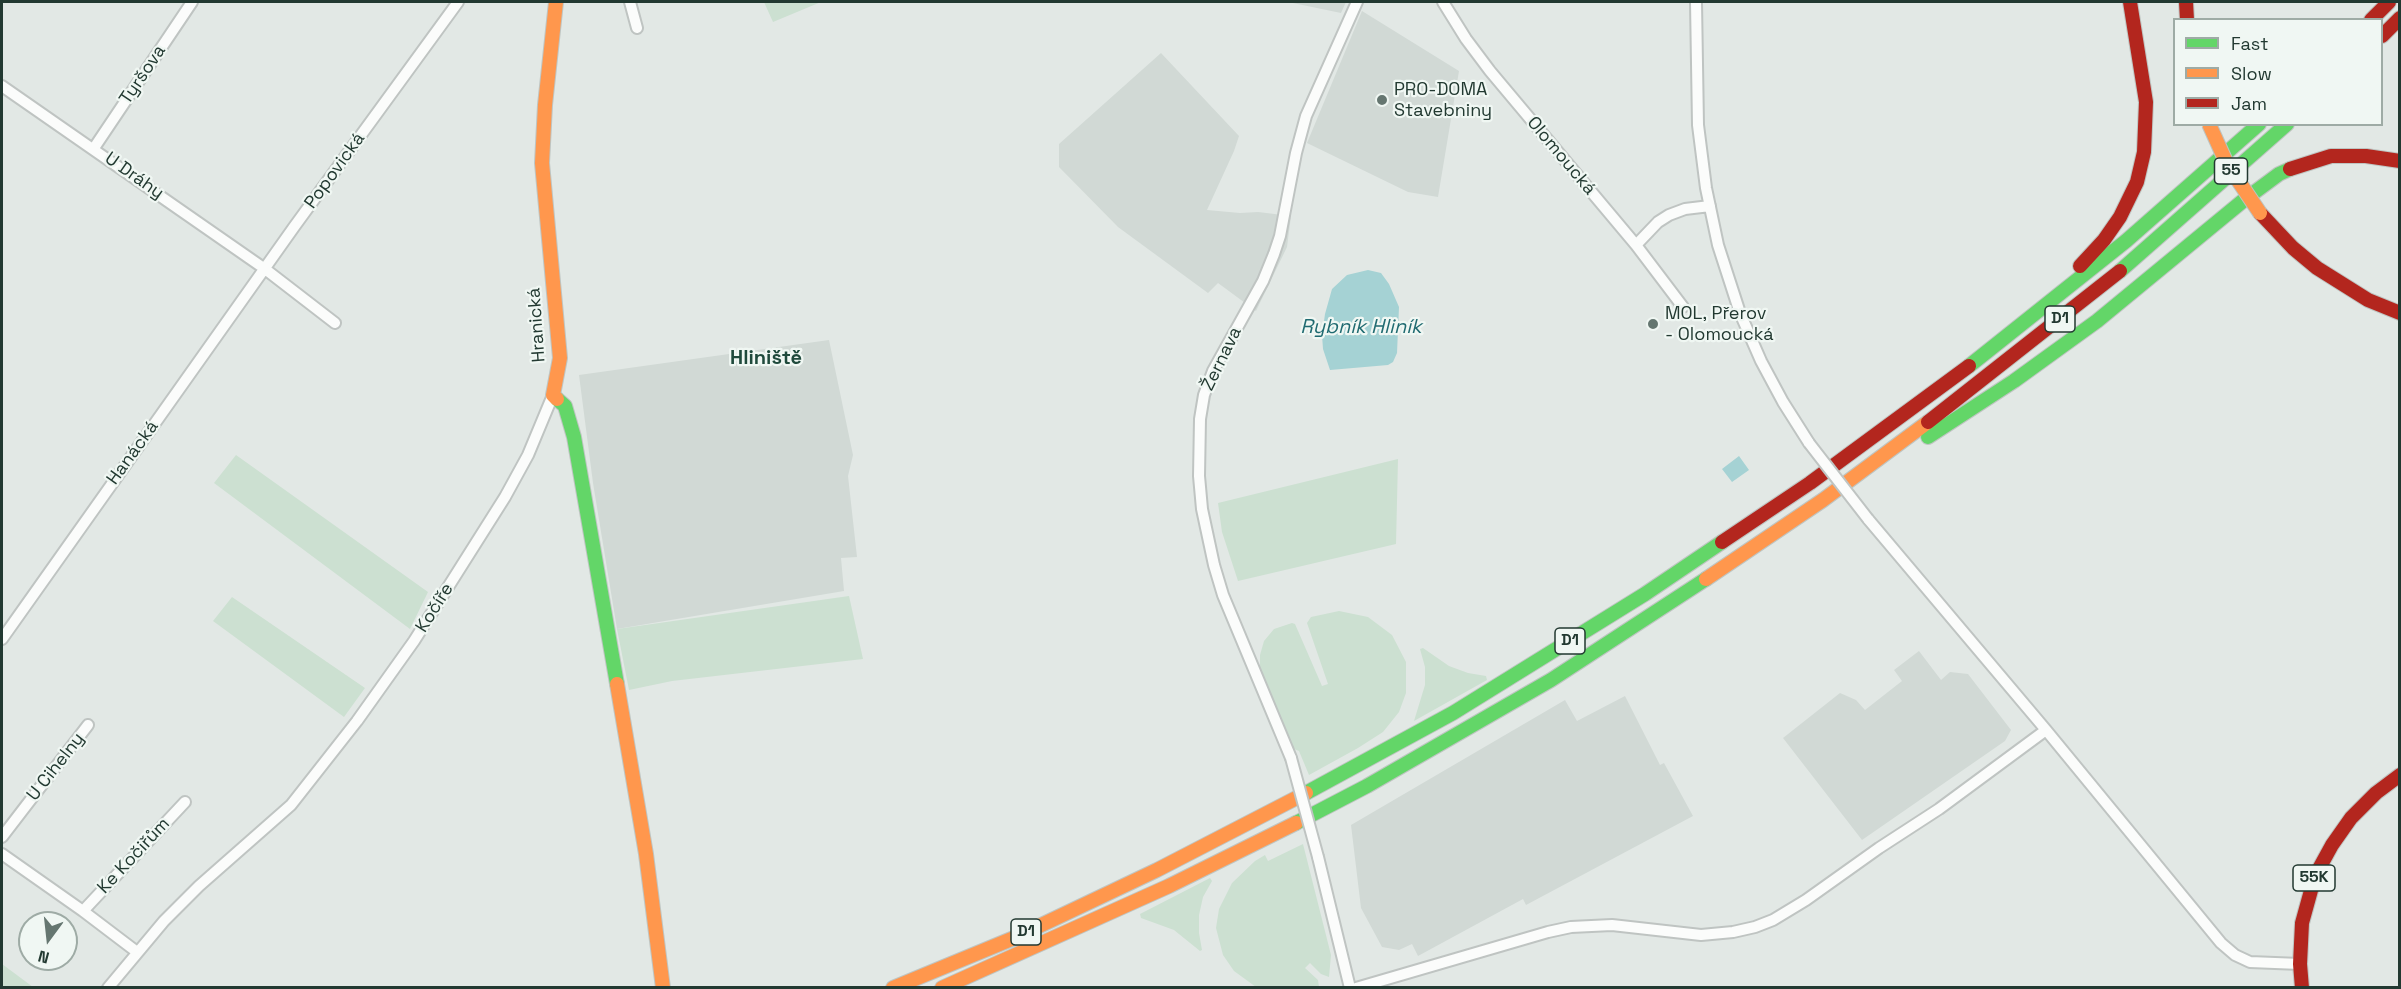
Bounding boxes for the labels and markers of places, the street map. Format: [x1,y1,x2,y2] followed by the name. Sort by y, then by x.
[1394,79,1492,122] place label: PRO-DOMA Stavebniny
[1375,93,1389,107] marker: PRO-DOMA Stavebniny
[1665,303,1774,346] place label: MOL, Přerov - Olomoucká
[1646,317,1660,331] marker: MOL, Přerov - Olomoucká

